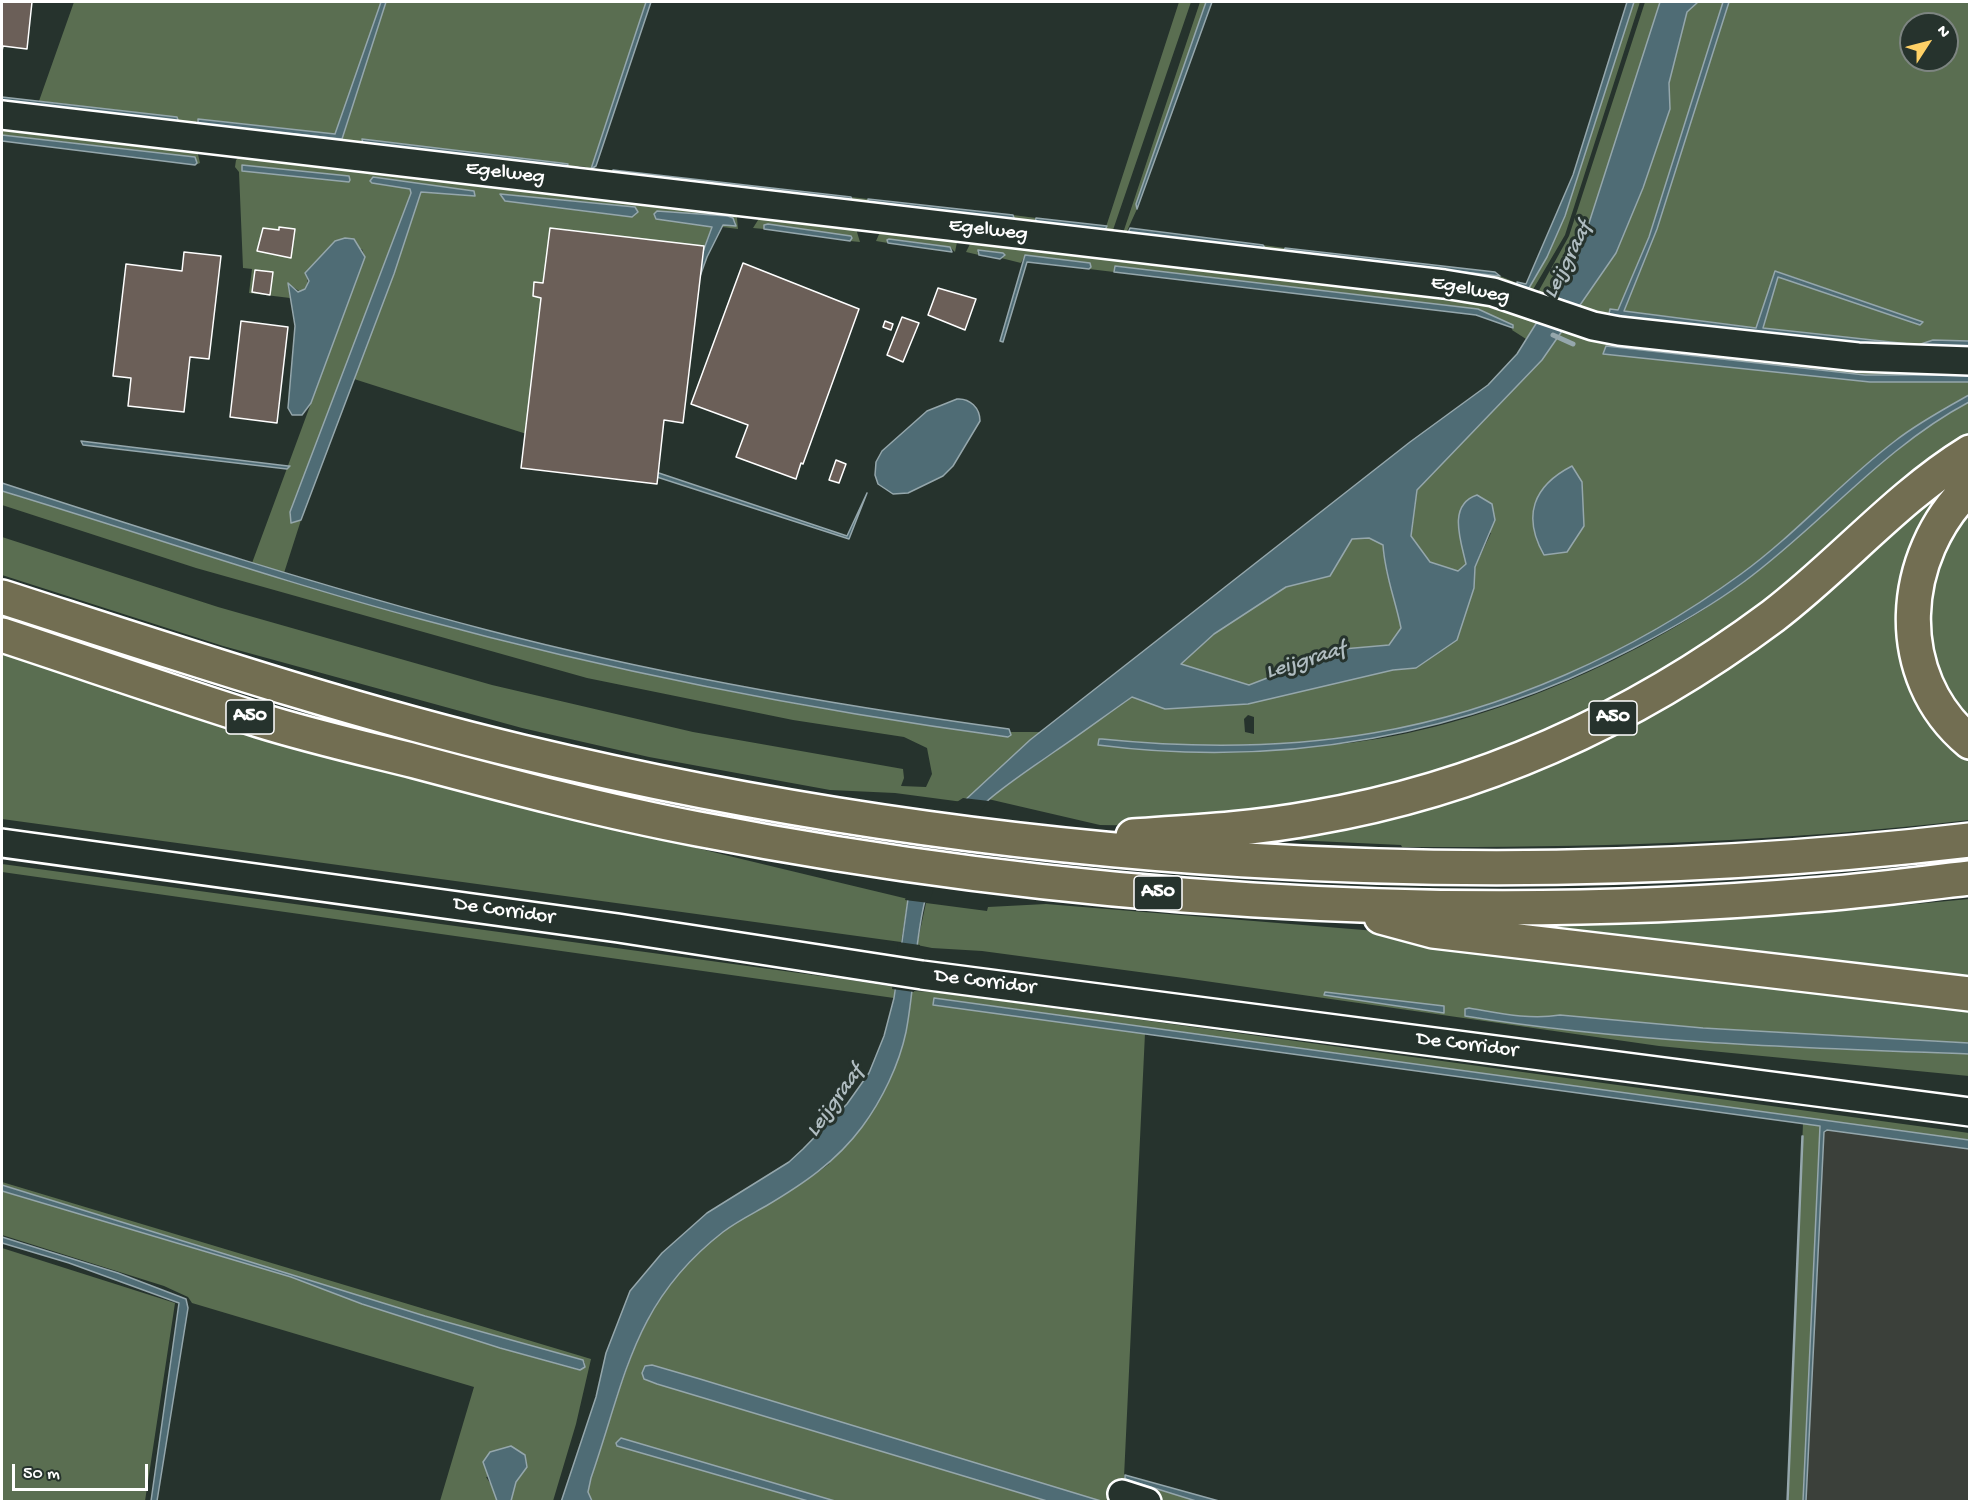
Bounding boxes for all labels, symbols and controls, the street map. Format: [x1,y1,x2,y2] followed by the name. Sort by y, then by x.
[1899,12,1959,72] north arrow
[1932,22,1953,42] text: N
[464,157,546,191] street label: Egelweg
[947,214,1029,248] street label: Egelweg
[1539,218,1599,304] water label: Leijgraaf
[1429,271,1511,311] street label: Egelweg
[1263,637,1349,687] water label: Leijgraaf
[226,700,274,734] road number: A50
[1589,701,1637,735] road number: A50
[1134,876,1182,910] road number: A50
[452,892,556,932] street label: De Corridor
[933,964,1037,1002] street label: De Corridor
[1415,1027,1519,1065] street label: De Corridor
[801,1061,871,1143] water label: Leijgraaf
[15,1452,152,1490] scale bar
[23,1464,60,1485] text: 50 m

